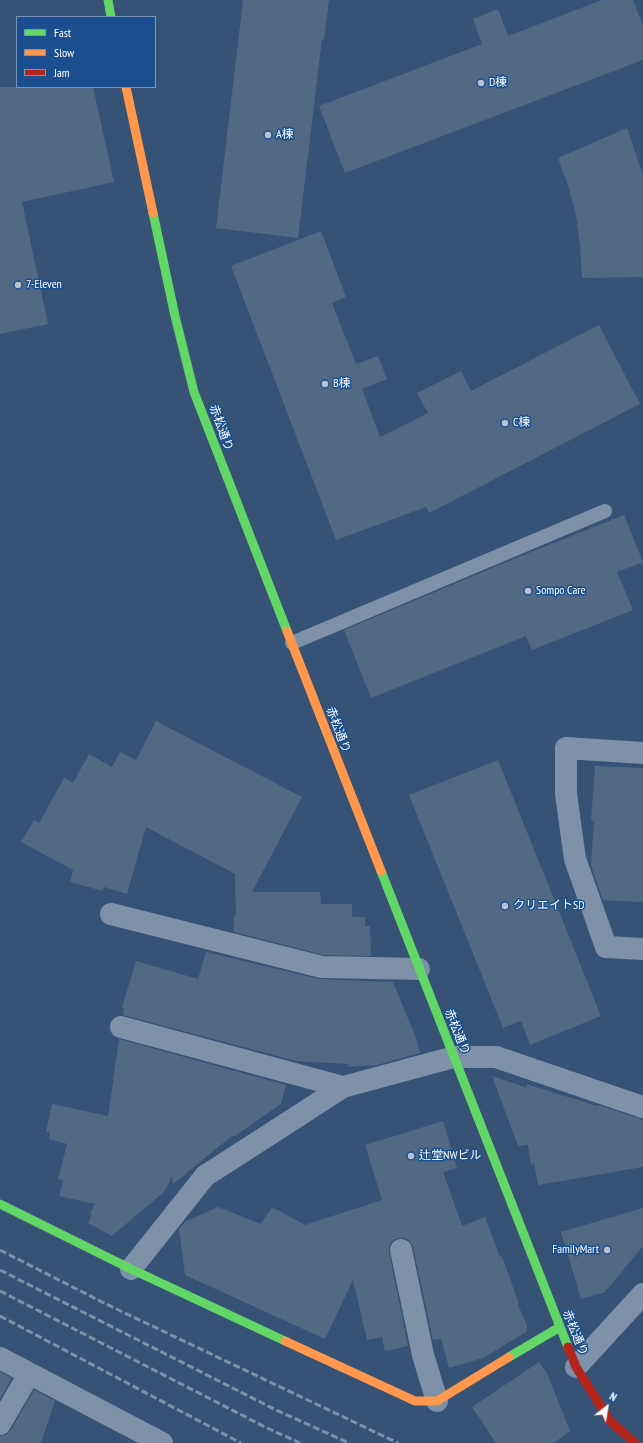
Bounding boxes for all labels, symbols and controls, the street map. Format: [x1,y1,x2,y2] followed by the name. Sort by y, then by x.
[16,16,156,88] legend
[54,25,71,40] text: Fast
[54,45,74,60] text: Slow
[54,65,70,80] text: Jam
[489,76,507,90] place label: D棟
[476,78,486,88] marker: D棟
[276,128,294,142] place label: A棟
[263,130,273,140] marker: A棟
[26,278,62,292] place label: 7-Eleven
[13,280,23,290] marker: 7-Eleven
[333,377,351,391] place label: B棟
[320,379,330,389] marker: B棟
[206,403,236,453] street label: 赤松通り
[513,416,530,430] place label: C棟
[500,418,510,428] marker: C棟
[536,584,585,598] place label: Sompo Care
[523,586,533,596] marker: Sompo Care
[323,705,353,755] street label: 赤松通り
[513,899,584,913] place label: クリエイトSD
[500,901,510,911] marker: クリエイトSD
[441,1007,473,1057] street label: 赤松通り
[419,1149,482,1163] place label: 辻堂NWビル
[406,1151,416,1161] marker: 辻堂NWビル
[552,1243,599,1257] place label: FamilyMart
[602,1245,612,1255] marker: FamilyMart
[559,1308,591,1358] street label: 赤松通り
[587,1387,627,1427] north arrow
[607,1389,619,1404] text: N

